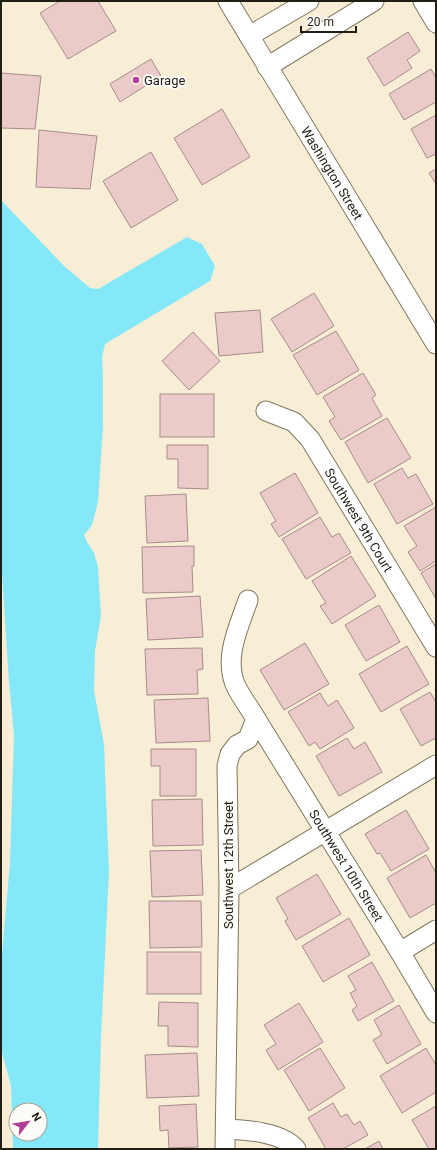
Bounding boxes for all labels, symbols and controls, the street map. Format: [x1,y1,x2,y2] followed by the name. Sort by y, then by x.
[301,8,356,34] scale bar
[307,15,334,29] text: 20 m
[144,73,185,88] place label: Garage
[131,75,141,85] marker: Garage
[298,124,366,222] street label: Washington Street
[322,465,396,575] street label: Southwest 9th Court
[221,801,236,929] street label: Southwest 12th Street
[306,807,387,924] street label: Southwest 10th Street
[8,1102,48,1142] north arrow
[29,1110,44,1124] text: N

